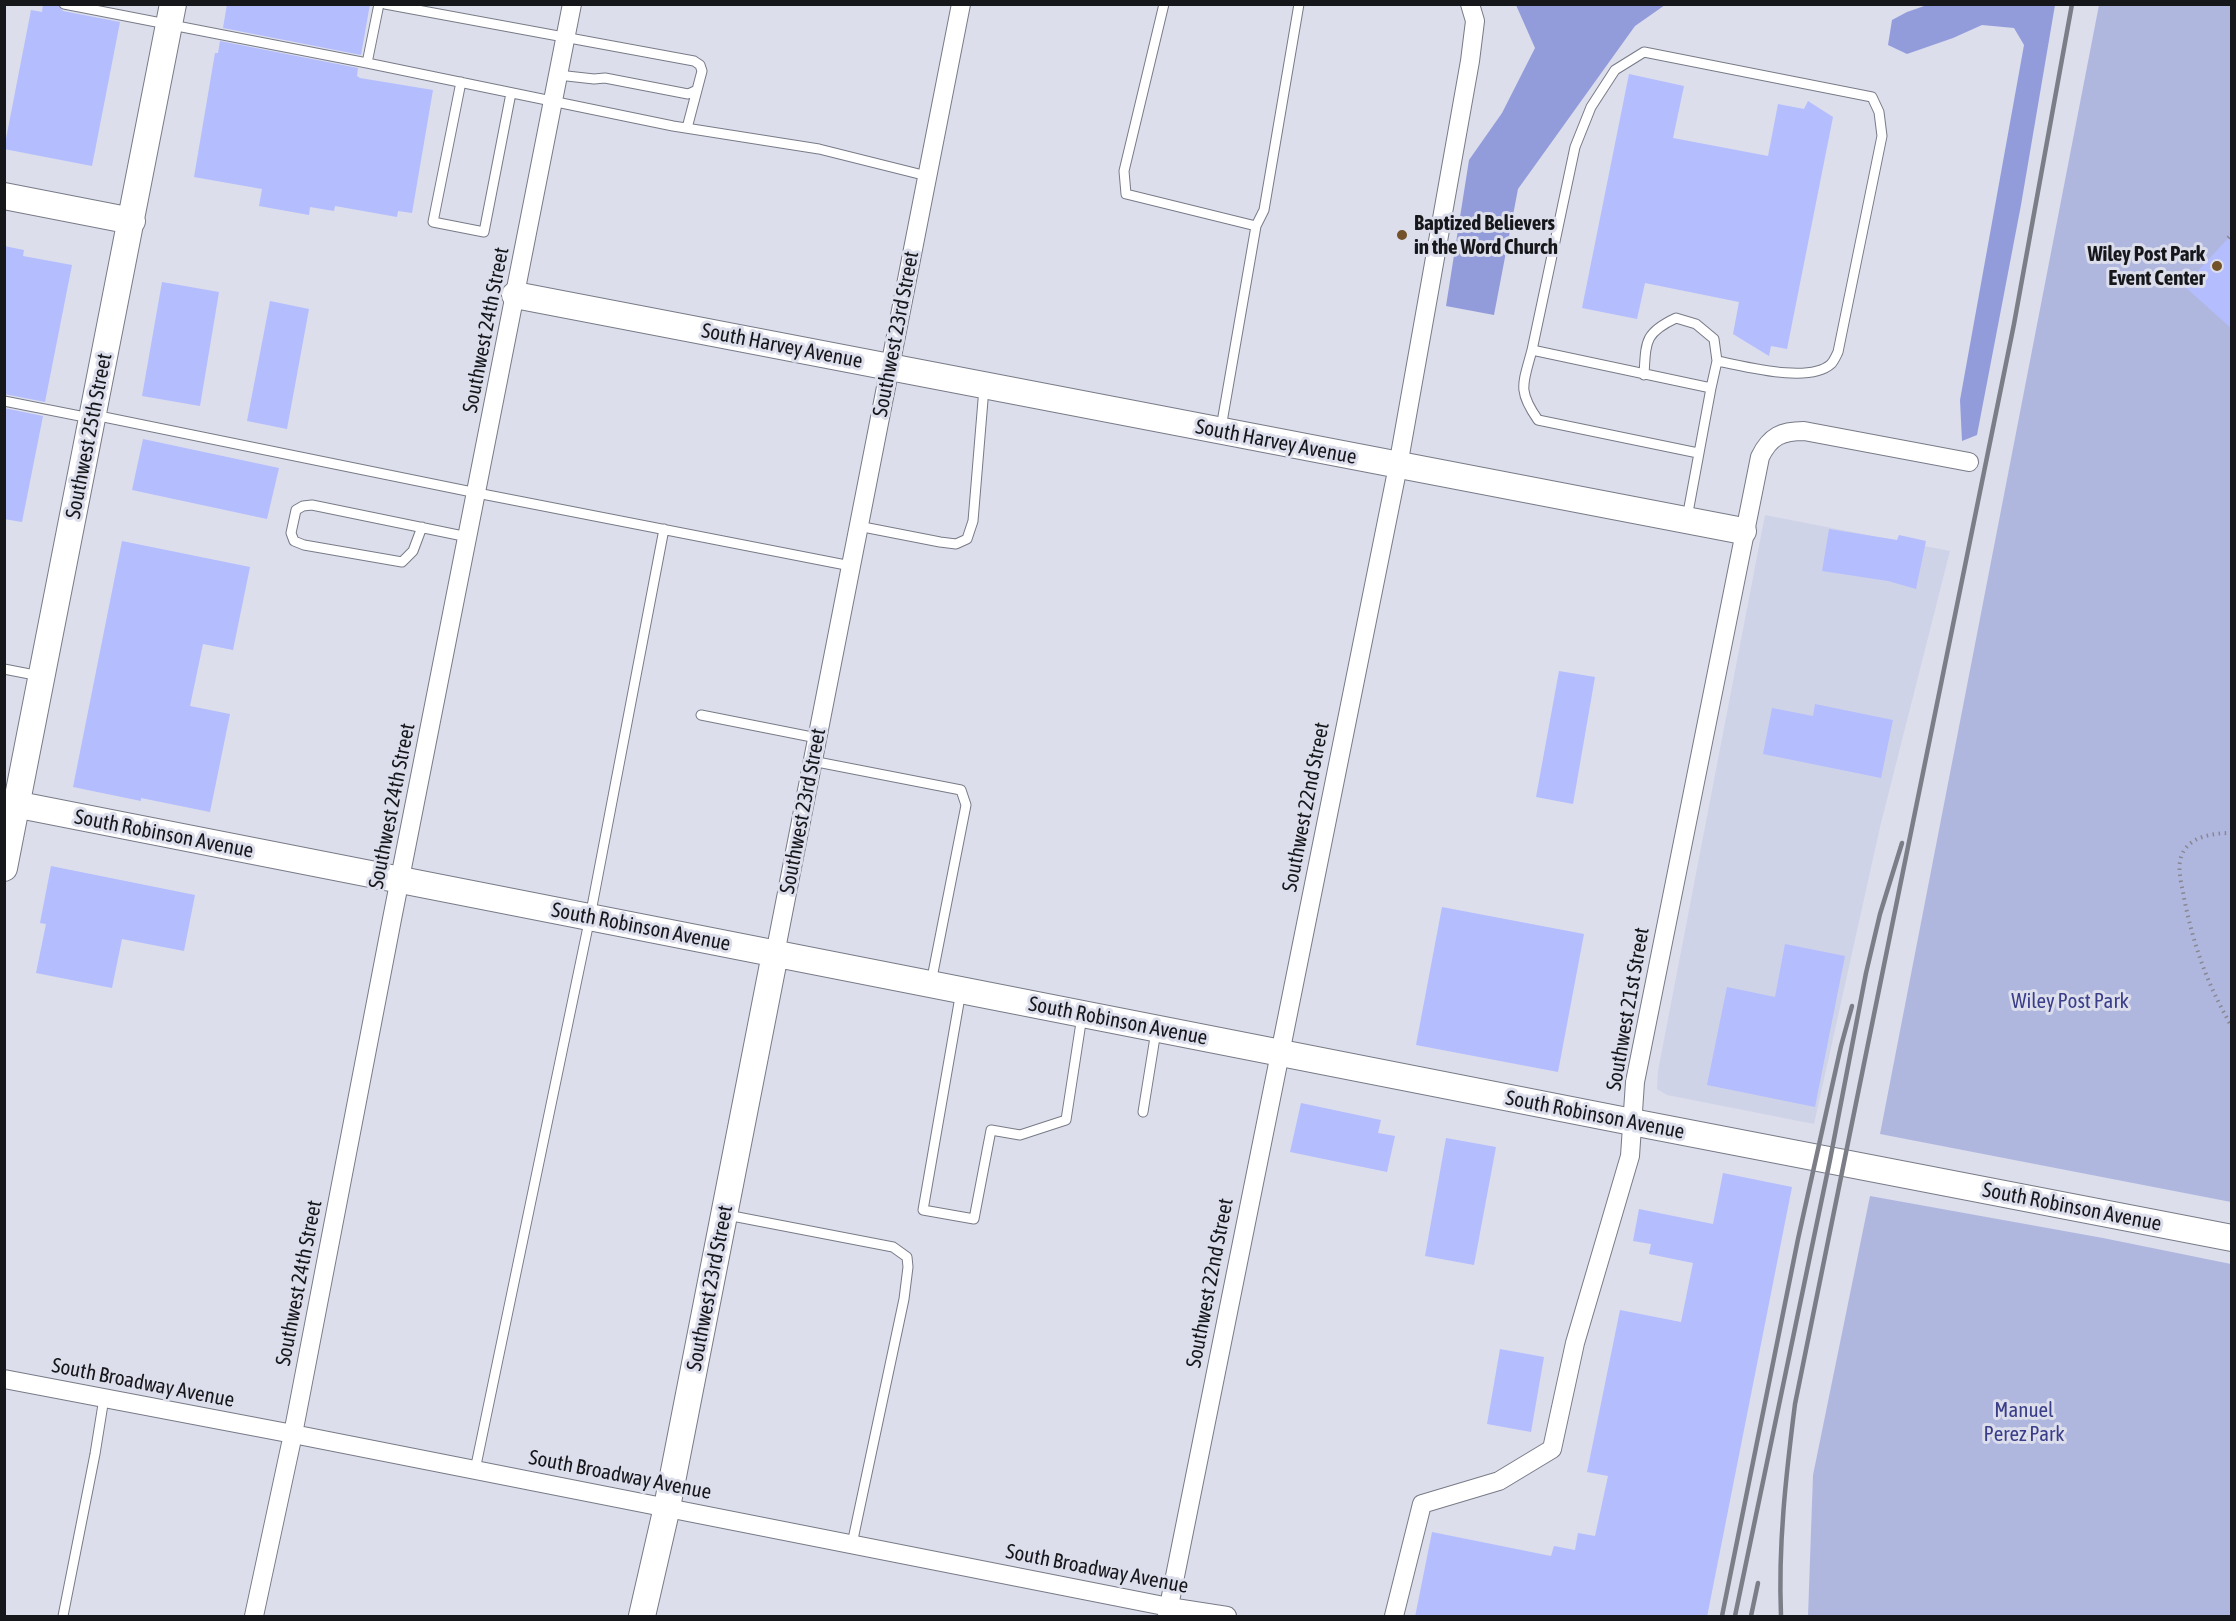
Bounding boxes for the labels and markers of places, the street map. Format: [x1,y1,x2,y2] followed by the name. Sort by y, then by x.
[1414,210,1558,260] place label: Baptized Believers in the Word Church
[1395,228,1409,242] marker: Baptized Believers in the Word Church
[2087,241,2205,291] place label: Wiley Post Park Event Center
[2210,259,2224,273] marker: Wiley Post Park Event Center

